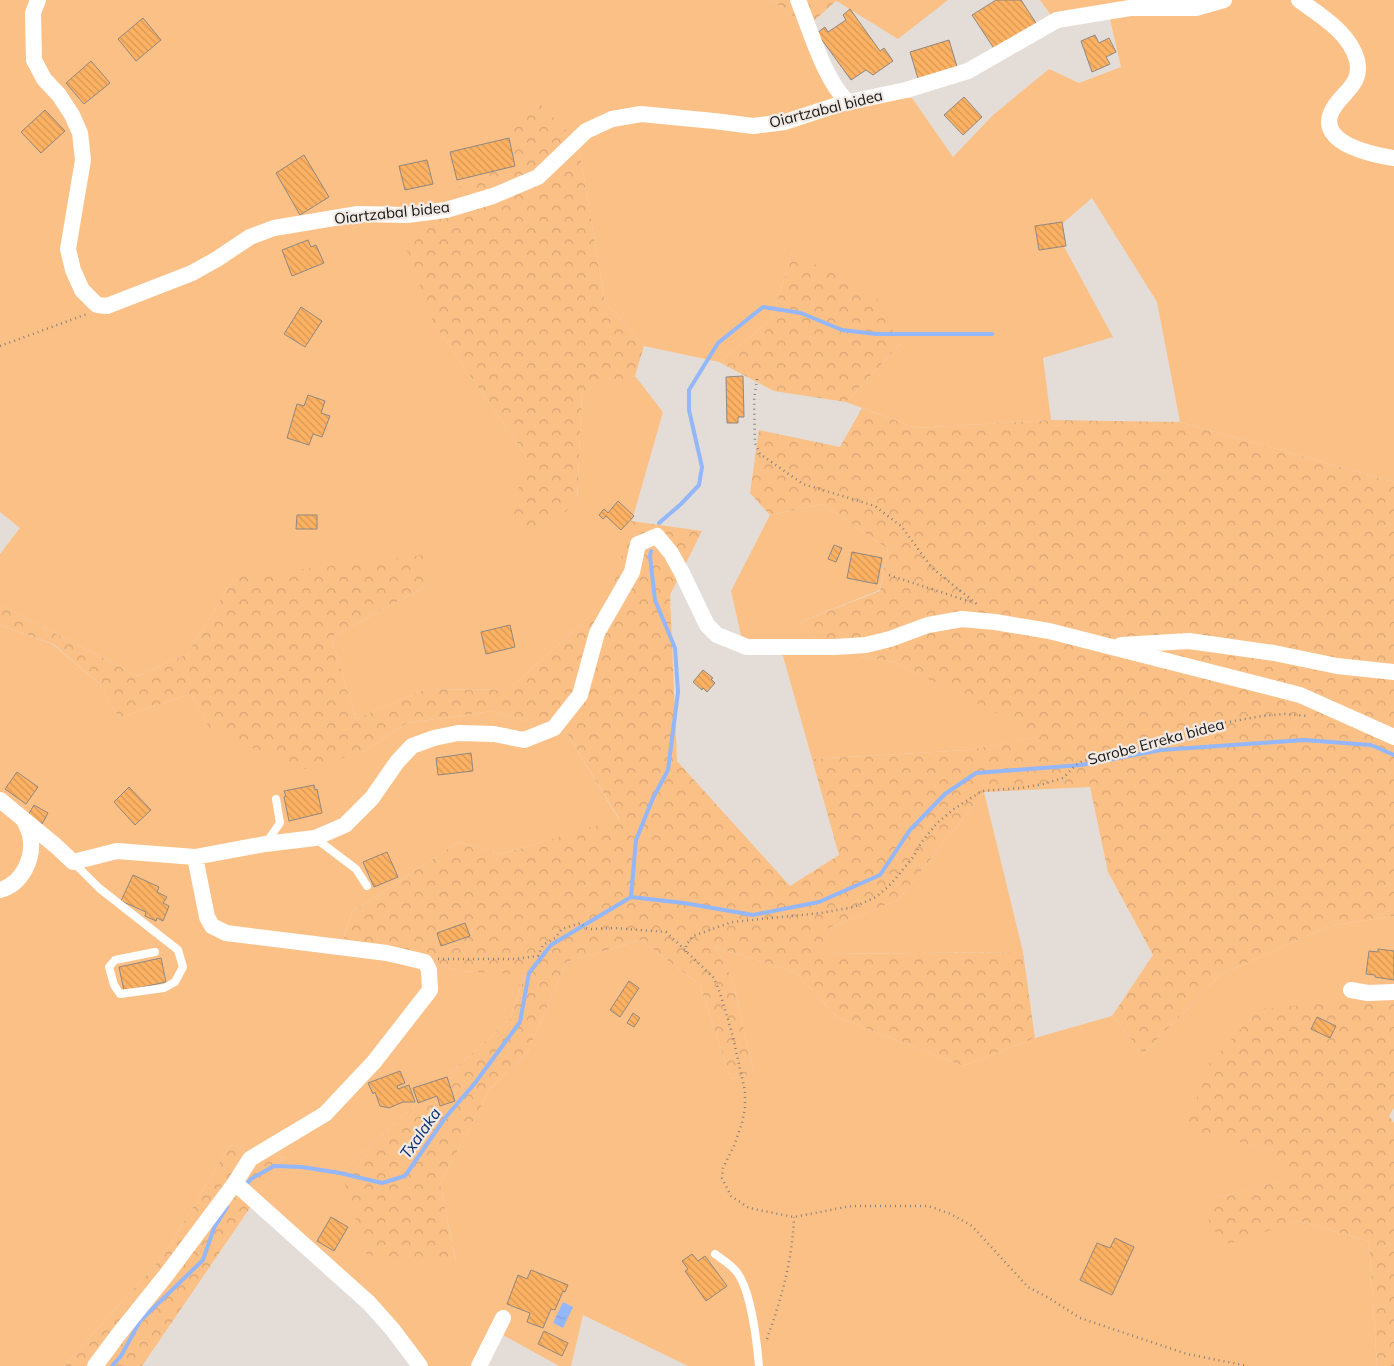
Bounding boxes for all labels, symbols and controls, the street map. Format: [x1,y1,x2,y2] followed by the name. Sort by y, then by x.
[767,85,885,132] street label: Oiartzabal bidea
[333,197,451,228] street label: Oiartzabal bidea
[1086,714,1226,769] street label: Sarobe Erreka bidea
[395,1103,445,1162] water label: Txalaka

